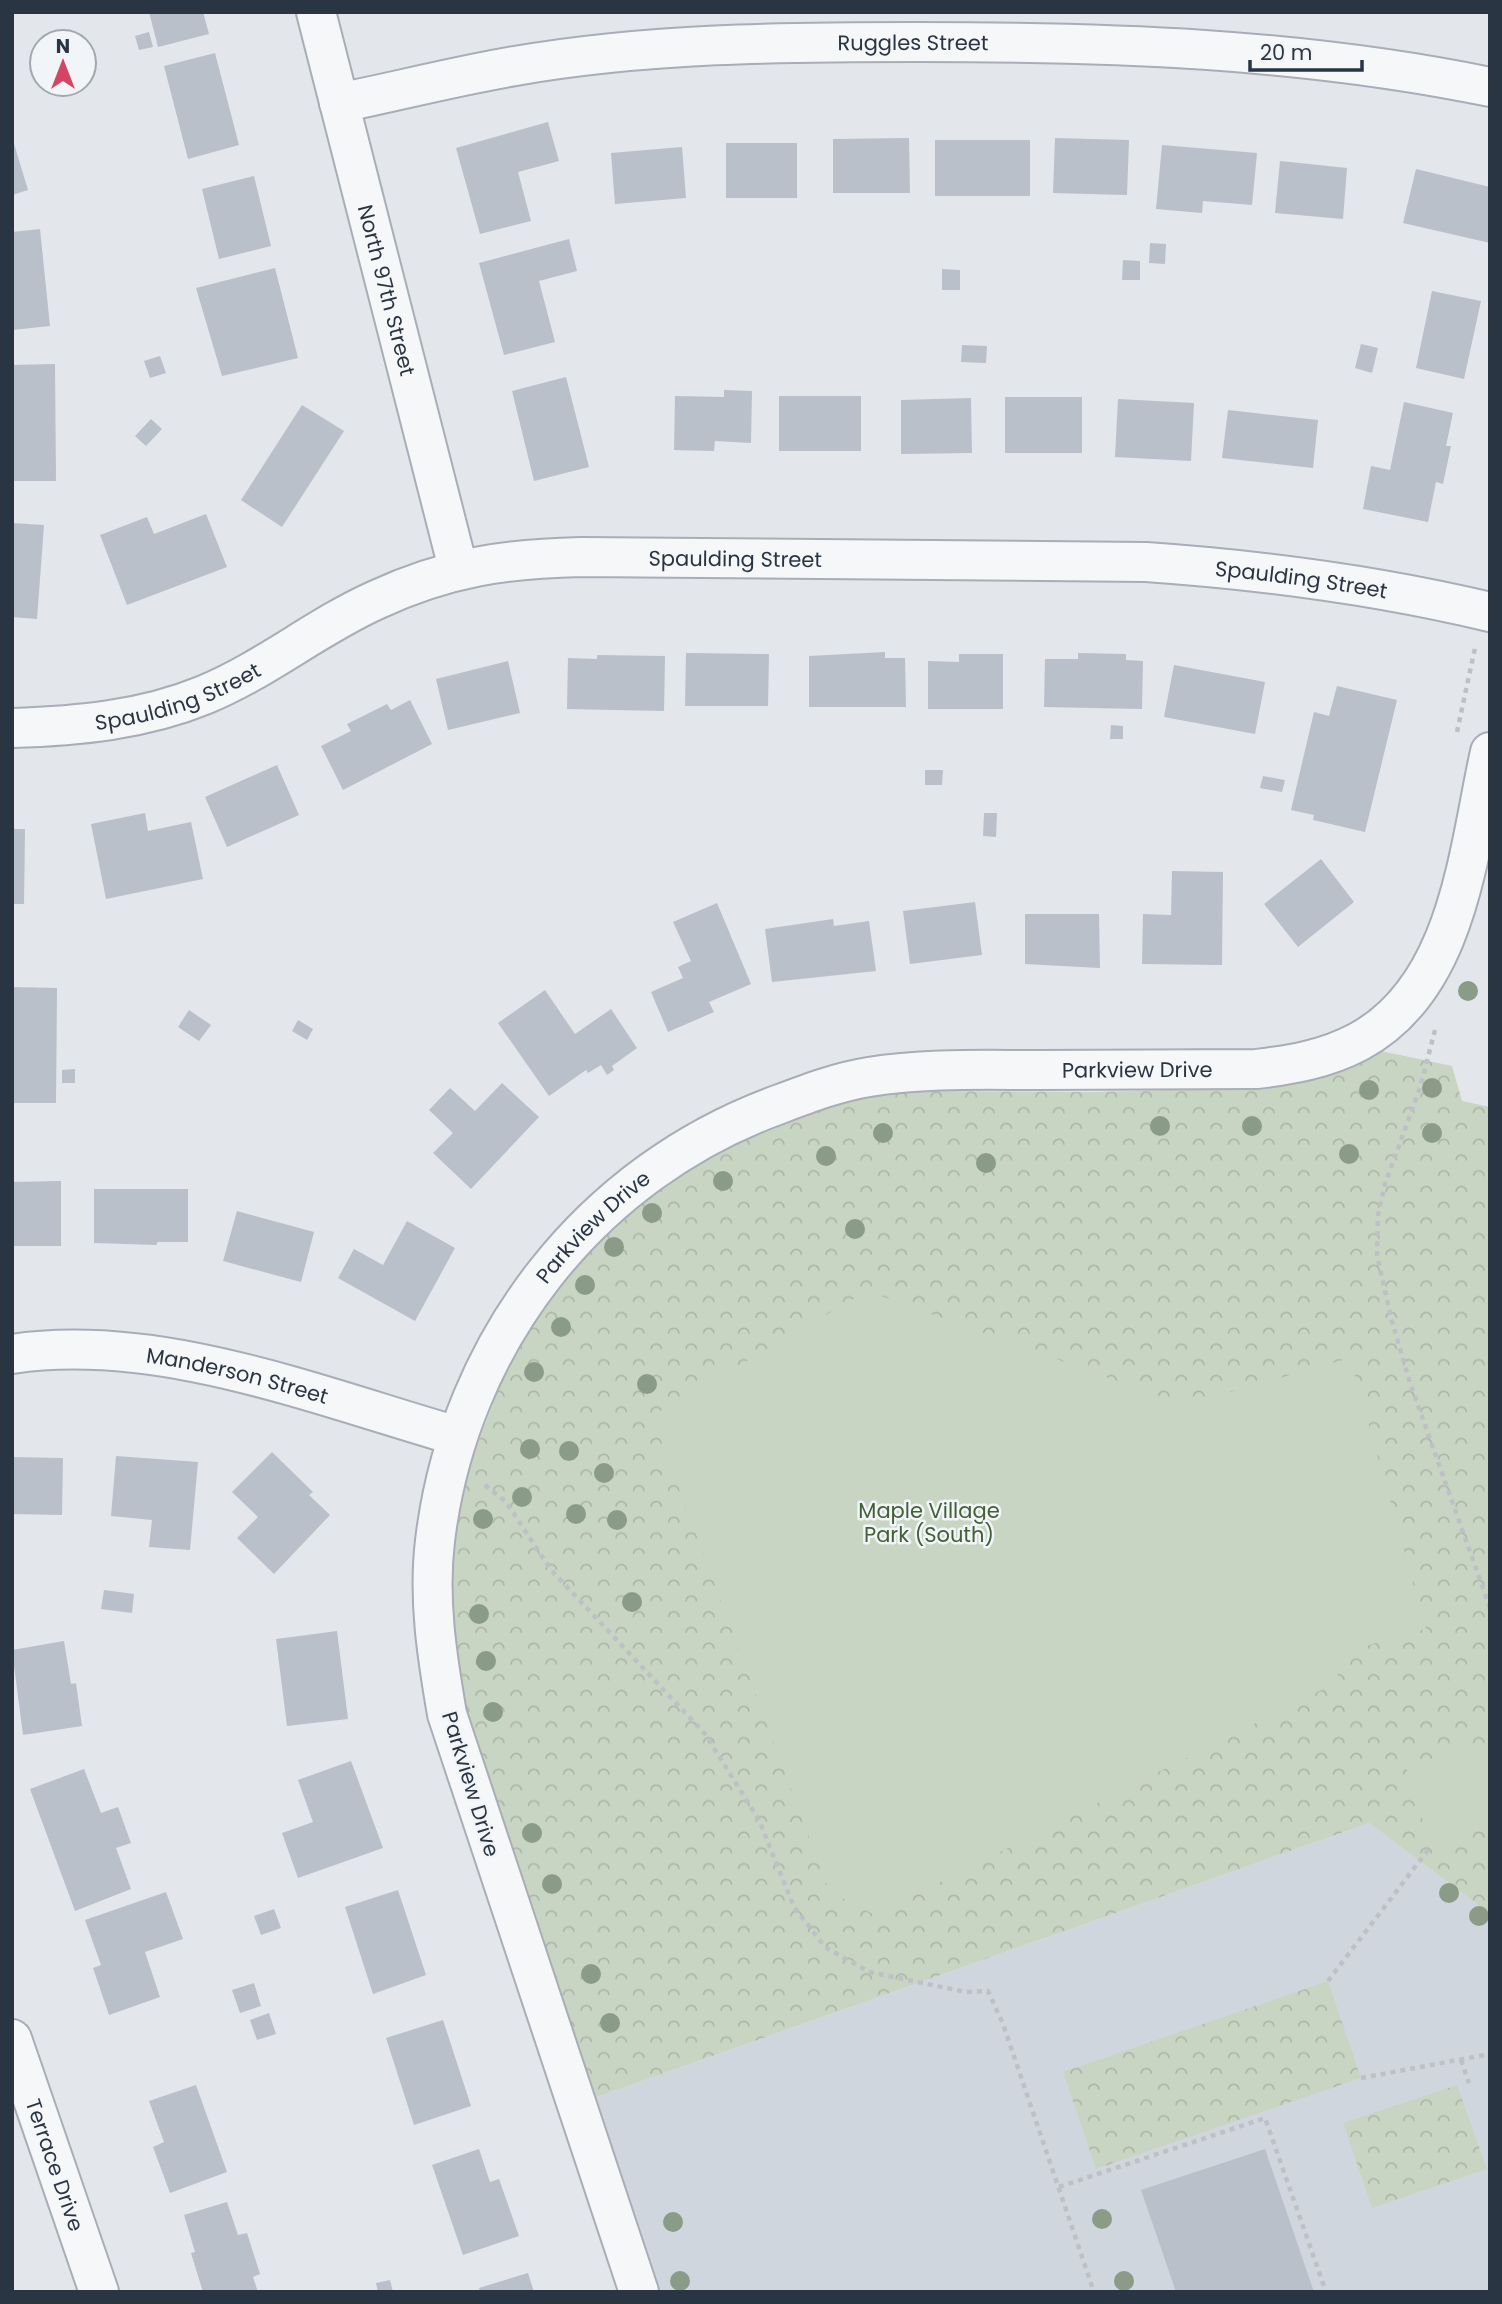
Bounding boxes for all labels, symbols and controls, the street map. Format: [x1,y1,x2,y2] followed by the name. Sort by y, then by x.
[837,27,989,57] street label: Ruggles Street
[28,28,98,98] north arrow
[1250,28,1362,72] scale bar
[56,33,70,60] text: N
[1260,38,1313,67] text: 20 m
[351,201,423,379] street label: North 97th Street
[648,543,822,574] street label: Spaulding Street
[1214,553,1390,605] street label: Spaulding Street
[93,655,266,737] street label: Spaulding Street
[1062,1055,1212,1084] street label: Parkview Drive
[529,1163,656,1289] street label: Parkview Drive
[145,1340,332,1410] street label: Manderson Street
[858,1496,1000,1549] park label: Maple Village Park (South)
[435,1708,507,1860] street label: Parkview Drive
[19,2095,91,2235] street label: Terrace Drive

